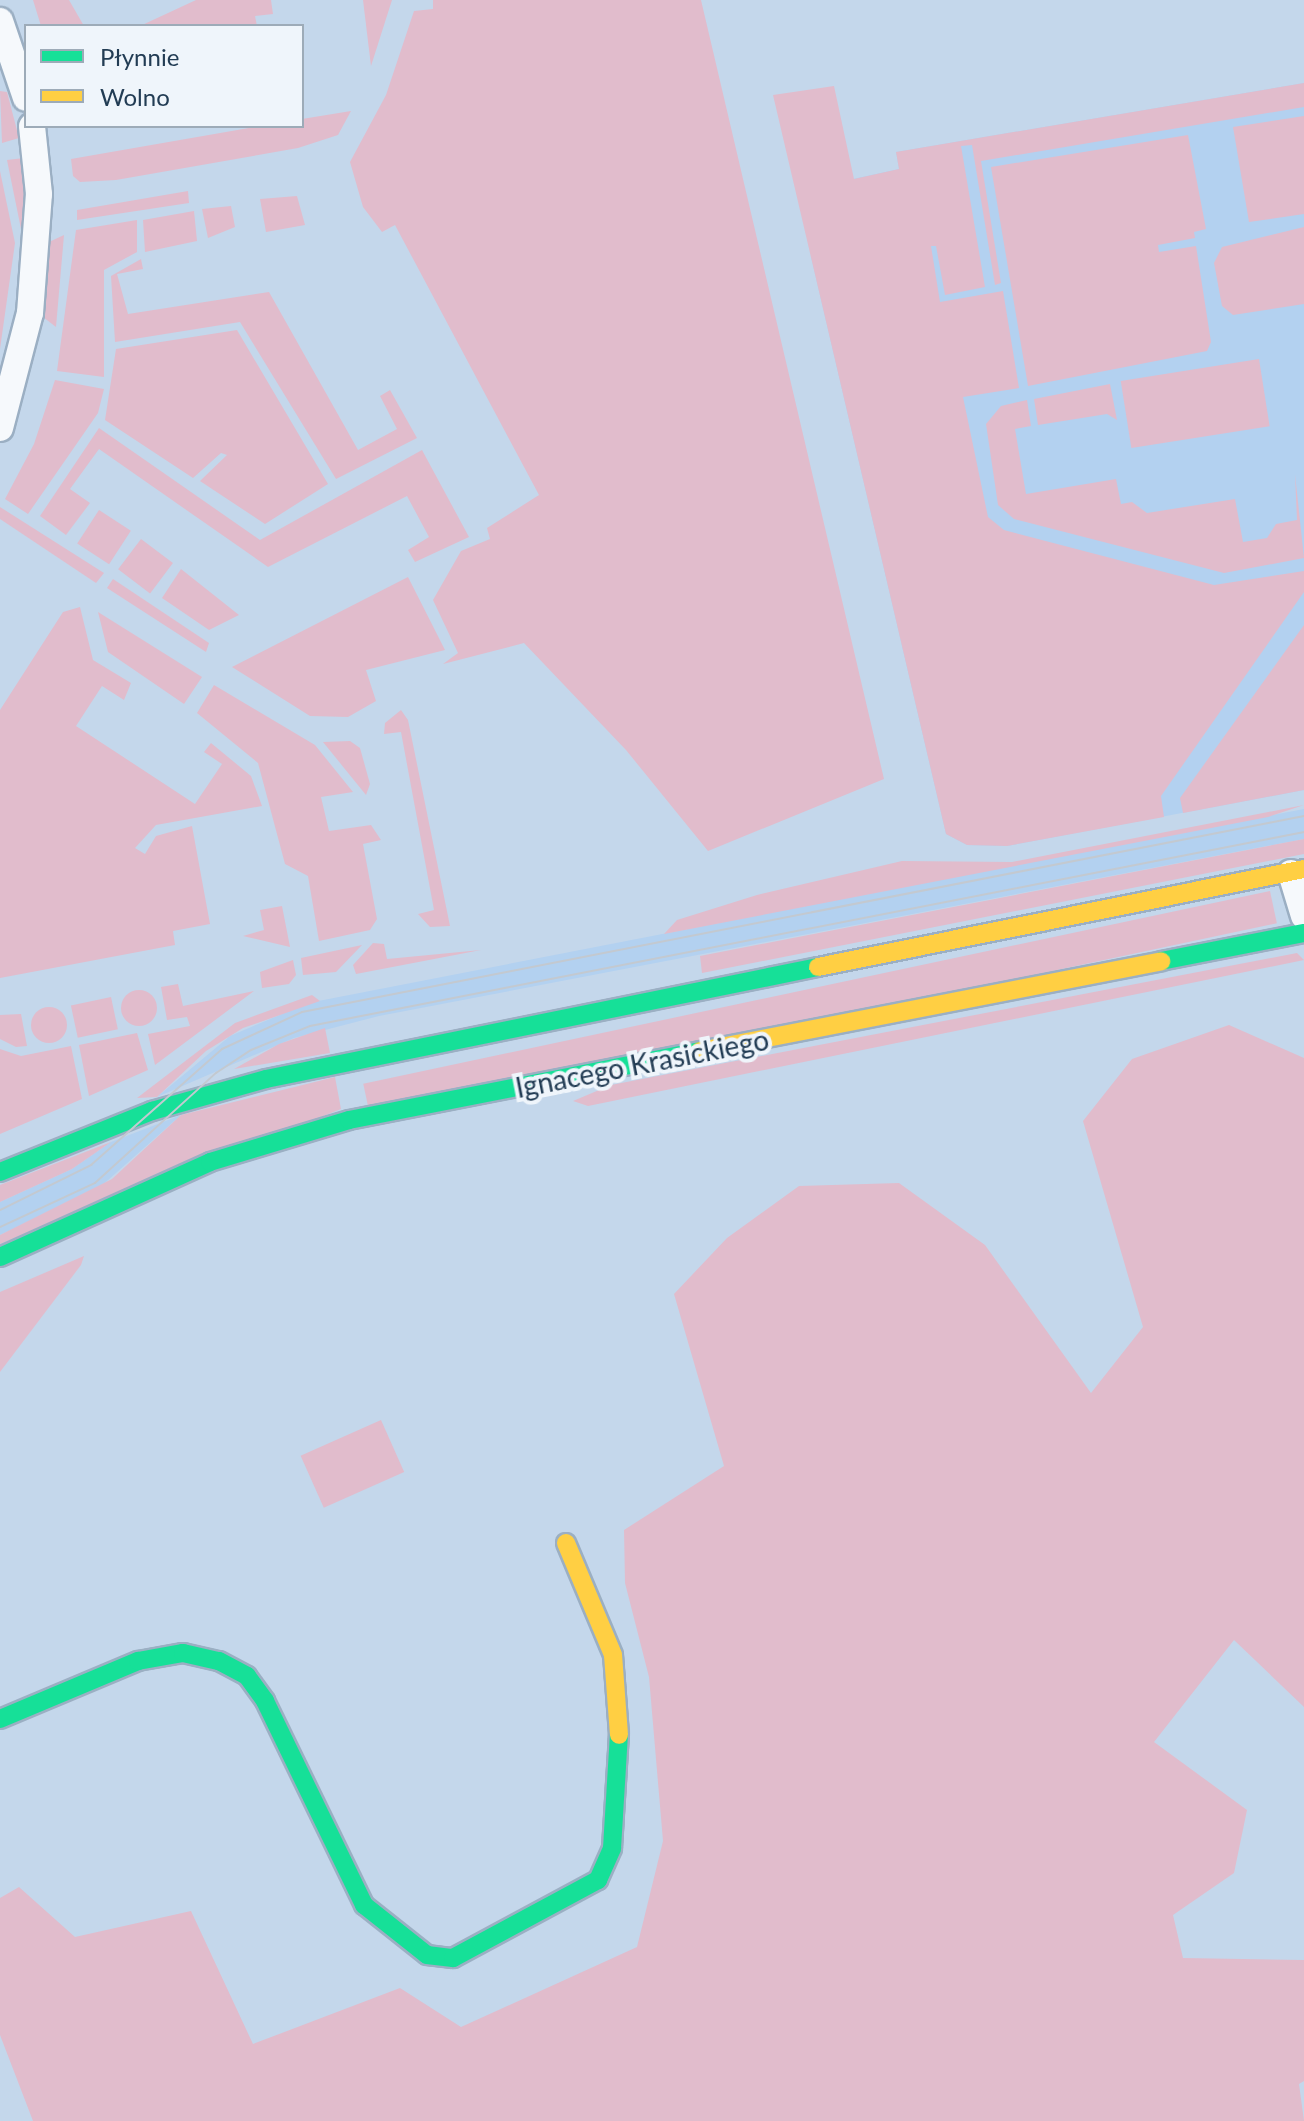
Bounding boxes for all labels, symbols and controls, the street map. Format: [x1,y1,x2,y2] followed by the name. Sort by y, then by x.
[24,24,304,128] legend
[100,42,179,71] text: Płynnie
[100,82,170,111] text: Wolno
[512,1022,772,1104] street label: Ignacego Krasickiego

